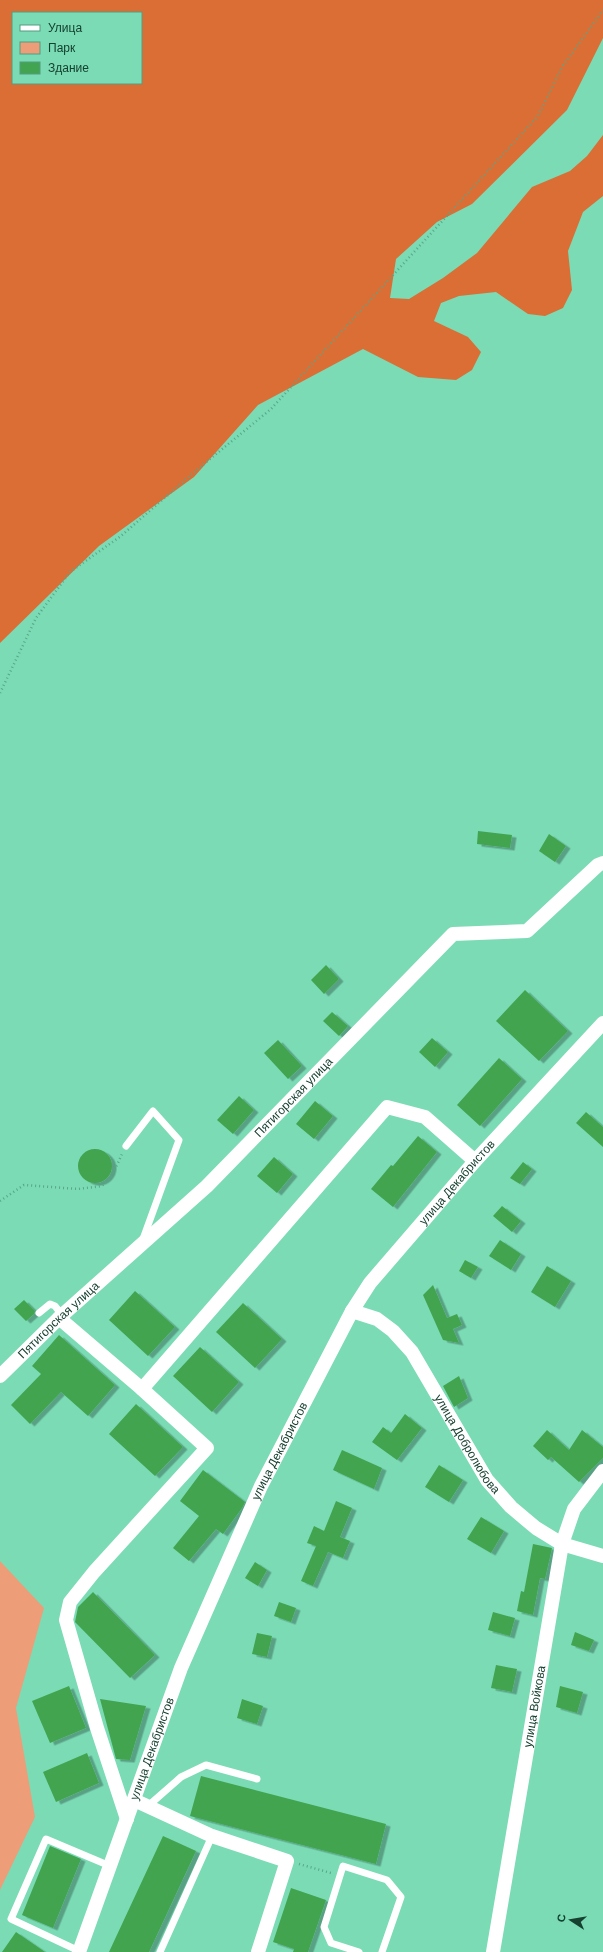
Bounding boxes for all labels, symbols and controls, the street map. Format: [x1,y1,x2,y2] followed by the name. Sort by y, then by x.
[12,12,142,84] legend
[48,21,82,35] text: Улица
[48,41,76,55] text: Парк
[48,61,89,75] text: Здание
[252,1054,336,1140] street label: Пятигорская улица
[416,1137,498,1228] street label: улица Декабристов
[15,1278,102,1361] street label: Пятигорская улица
[431,1392,503,1497] street label: улица Добролюбова
[249,1400,310,1502] street label: улица Декабристов
[521,1664,548,1748] street label: улица Войкова
[127,1695,177,1802] street label: улица Декабристов
[551,1900,591,1940] north arrow
[555,1913,568,1923] text: С

